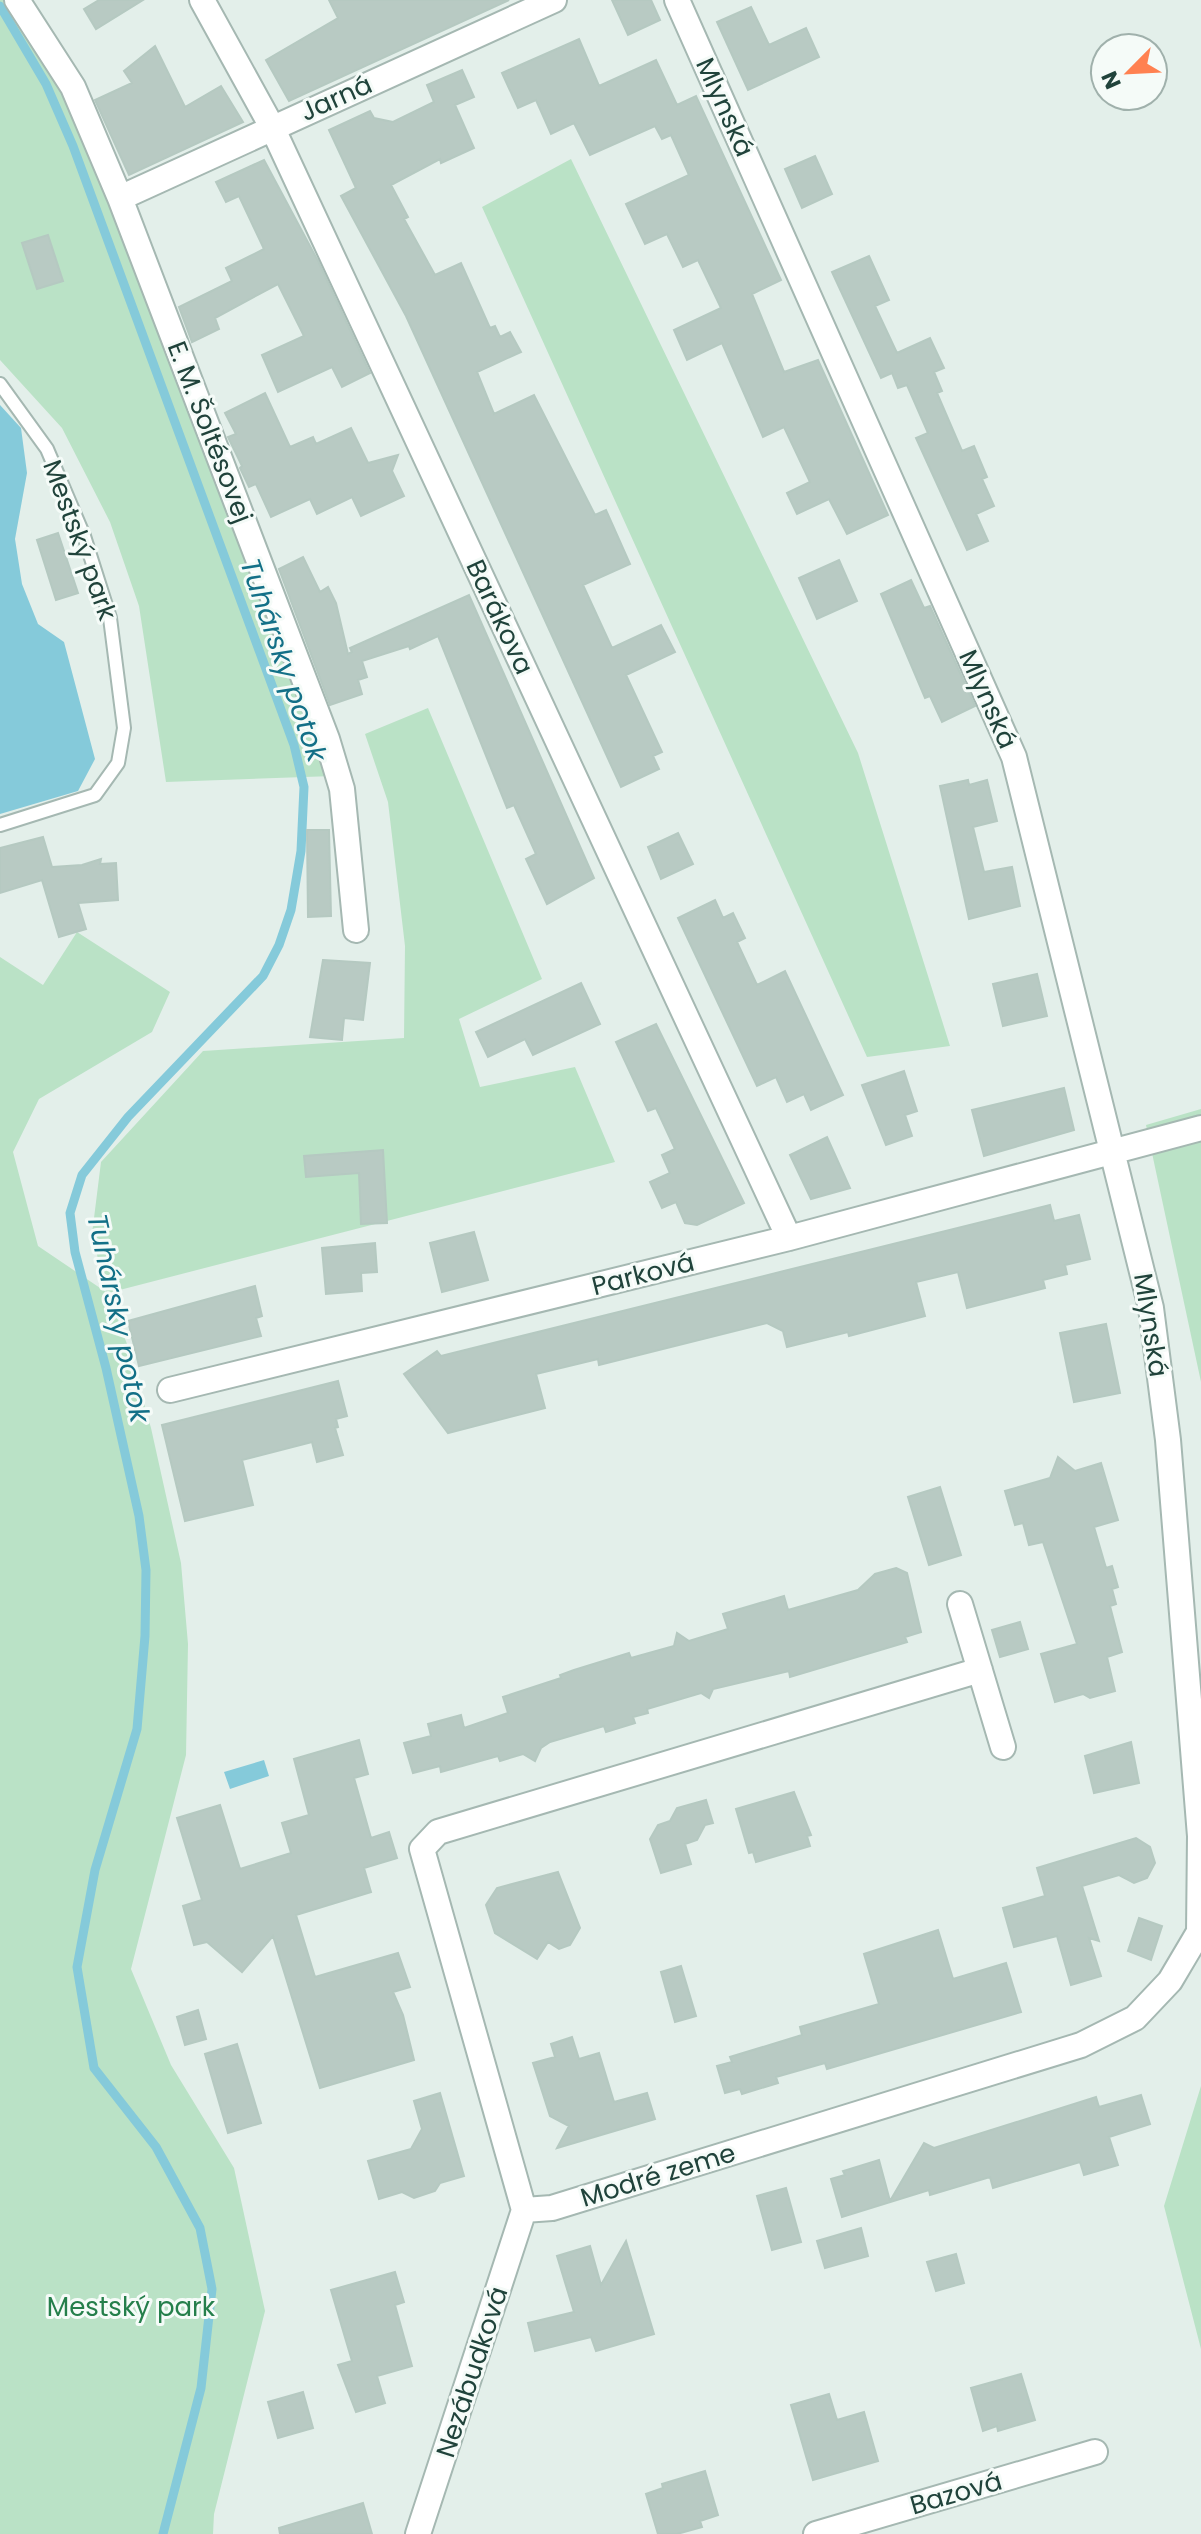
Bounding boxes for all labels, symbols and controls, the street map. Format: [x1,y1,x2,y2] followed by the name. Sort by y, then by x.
[1089,32,1169,112] north arrow
[687,52,763,162] street label: Mlynská
[294,66,378,130] street label: Jarná
[1094,66,1129,94] text: N
[159,336,261,528] street label: E. M. Šoltésovej
[34,455,126,626] street label: Mestský park
[230,553,337,769] water label: Tuhársky potok
[458,554,542,680] street label: Barákova
[950,644,1026,754] street label: Mlynská
[77,1210,160,1428] water label: Tuhársky potok
[588,1244,698,1304] street label: Parková
[1125,1271,1177,1379] street label: Mlynská
[576,2134,740,2216] street label: Modré zeme
[427,2282,517,2462] street label: Nezábudková
[47,2289,216,2325] park label: Mestský park
[906,2463,1006,2523] street label: Bazová

